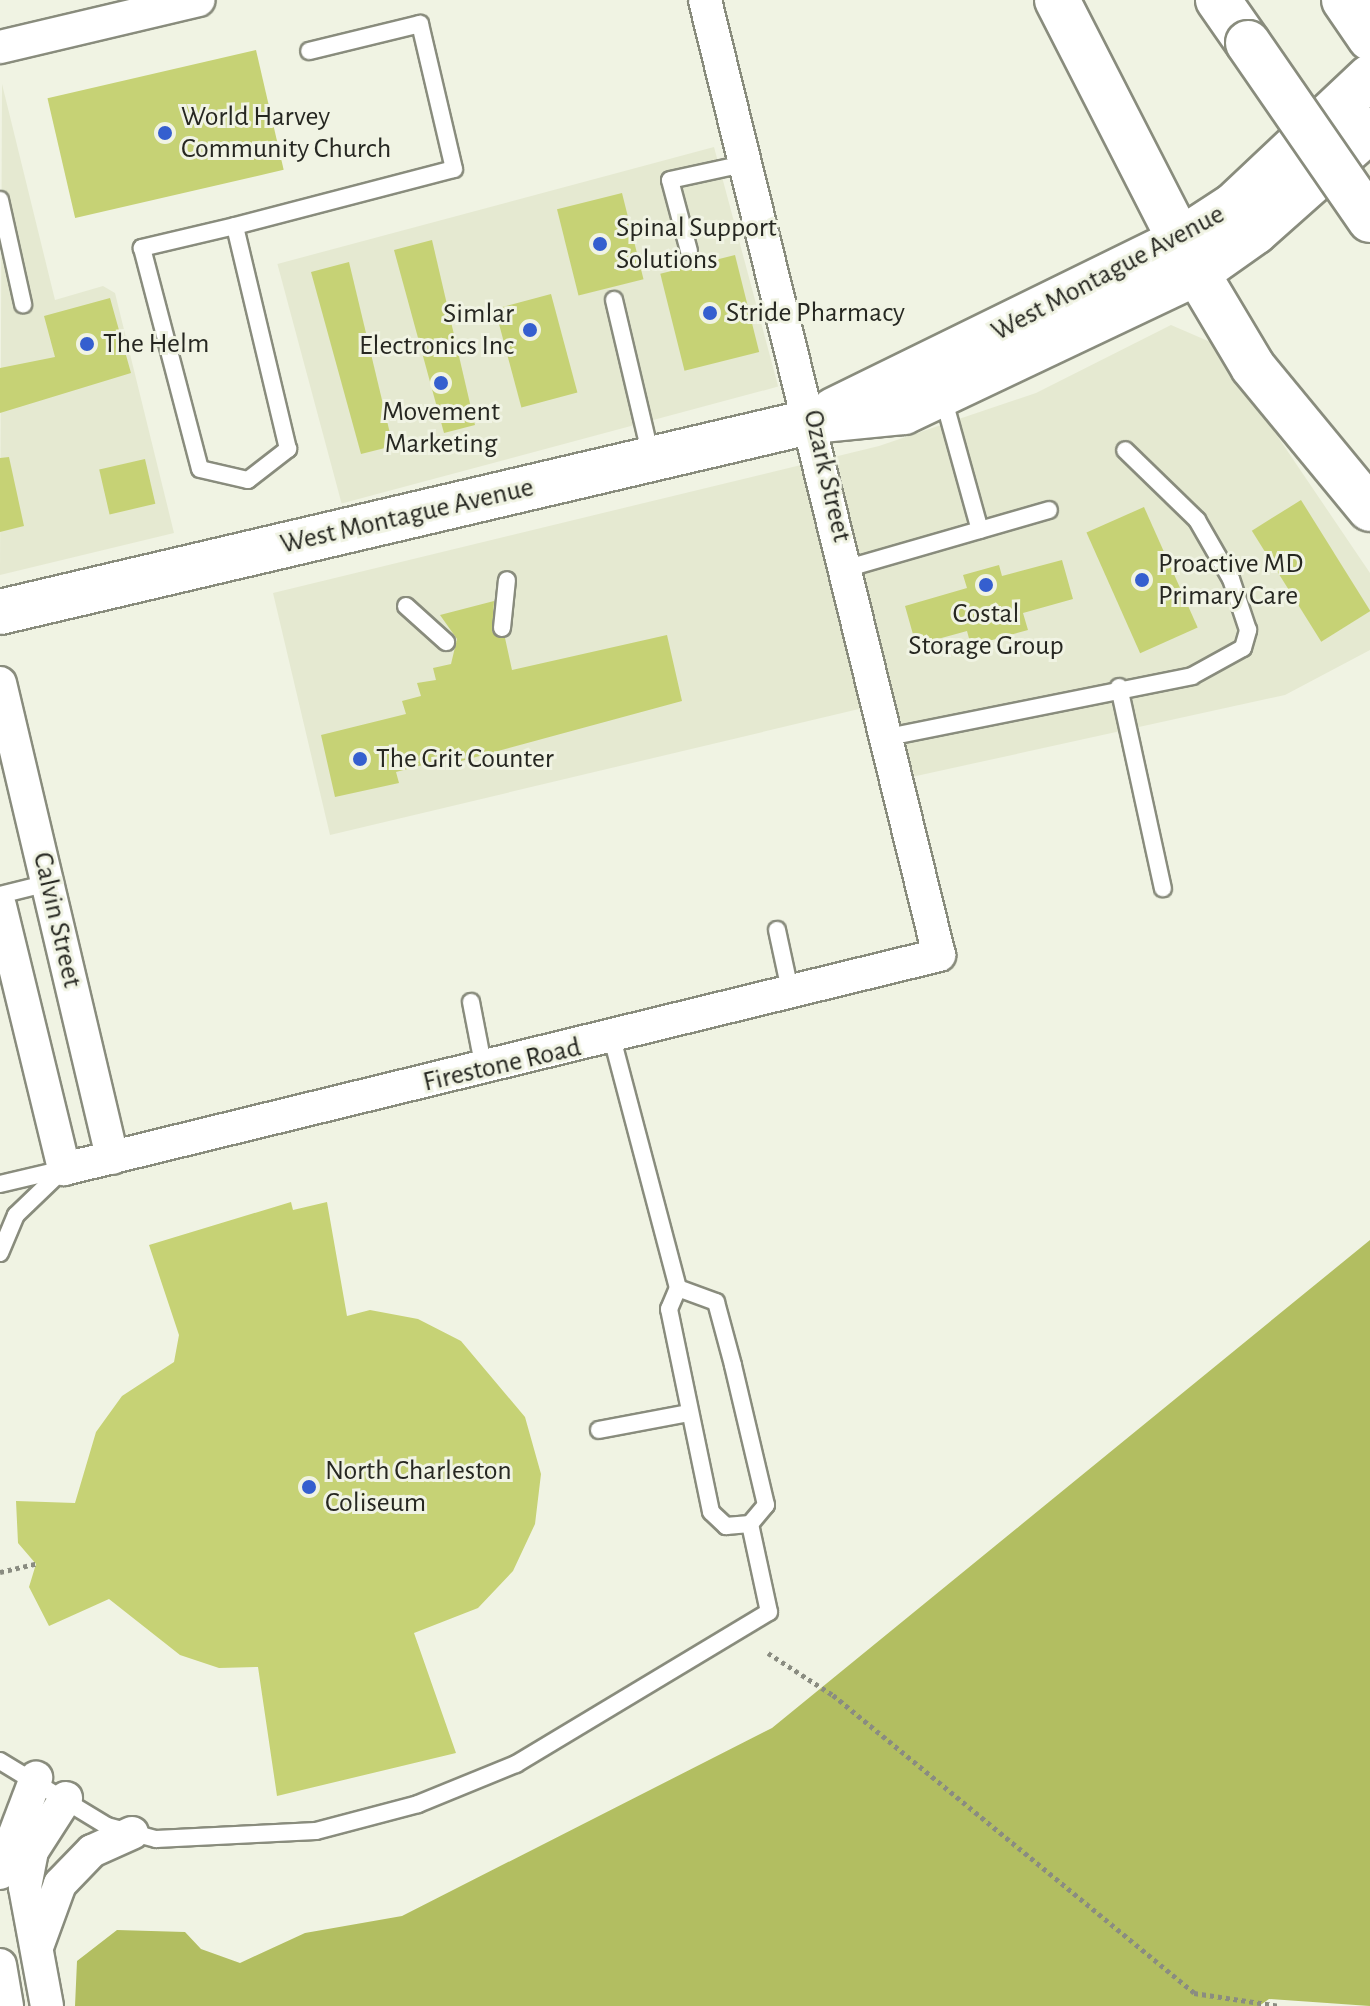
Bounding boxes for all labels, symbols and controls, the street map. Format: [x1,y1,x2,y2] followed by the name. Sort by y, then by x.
[181,100,391,166] place label: World Harvey Community Church
[156,124,174,142] marker: World Harvey Community Church
[986,197,1230,349] street label: West Montague Avenue
[616,211,777,277] place label: Spinal Support Solutions
[591,235,609,253] marker: Spinal Support Solutions
[726,296,905,330] place label: Stride Pharmacy
[359,297,514,363] place label: Simlar Electronics Inc
[701,304,719,322] marker: Stride Pharmacy
[521,321,539,339] marker: Simlar Electronics Inc
[103,327,209,361] place label: The Helm
[78,335,96,353] marker: The Helm
[432,374,450,392] marker: Movement Marketing
[382,395,500,461] place label: Movement Marketing
[796,407,858,545] street label: Ozark Street
[277,471,537,561] street label: West Montague Avenue
[1158,547,1303,613] place label: Proactive MD Primary Care
[1133,571,1151,589] marker: Proactive MD Primary Care
[977,576,995,594] marker: Costal Storage Group
[908,597,1064,663] place label: Costal Storage Group
[376,742,554,776] place label: The Grit Counter
[351,750,369,768] marker: The Grit Counter
[25,849,89,991] street label: Calvin Street
[420,1031,584,1099] street label: Firestone Road
[325,1454,512,1520] place label: North Charleston Coliseum
[300,1478,318,1496] marker: North Charleston Coliseum

